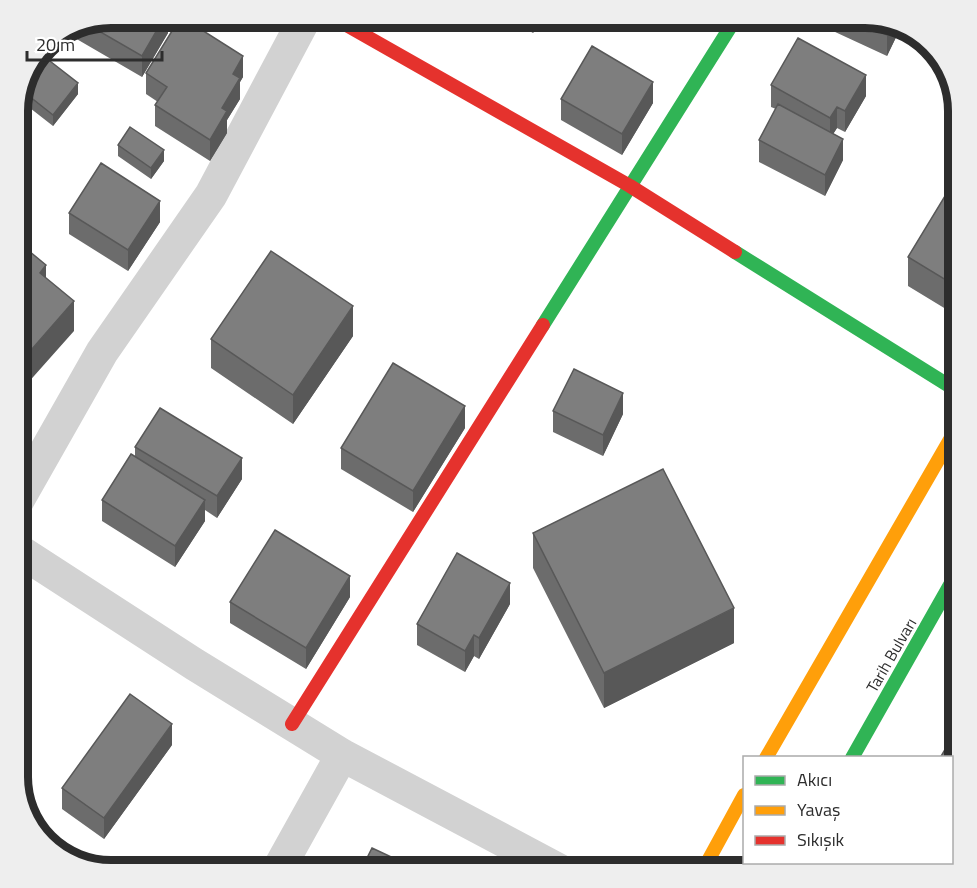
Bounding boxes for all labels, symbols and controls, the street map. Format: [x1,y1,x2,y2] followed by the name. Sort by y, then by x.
[27,24,162,62] scale bar
[36,31,75,58] text: 20 m
[860,613,922,697] street label: Tarih Bulvarı
[743,756,953,864] legend
[797,766,832,793] text: Akıcı
[797,796,840,823] text: Yavaş
[797,826,845,853] text: Sıkışık

